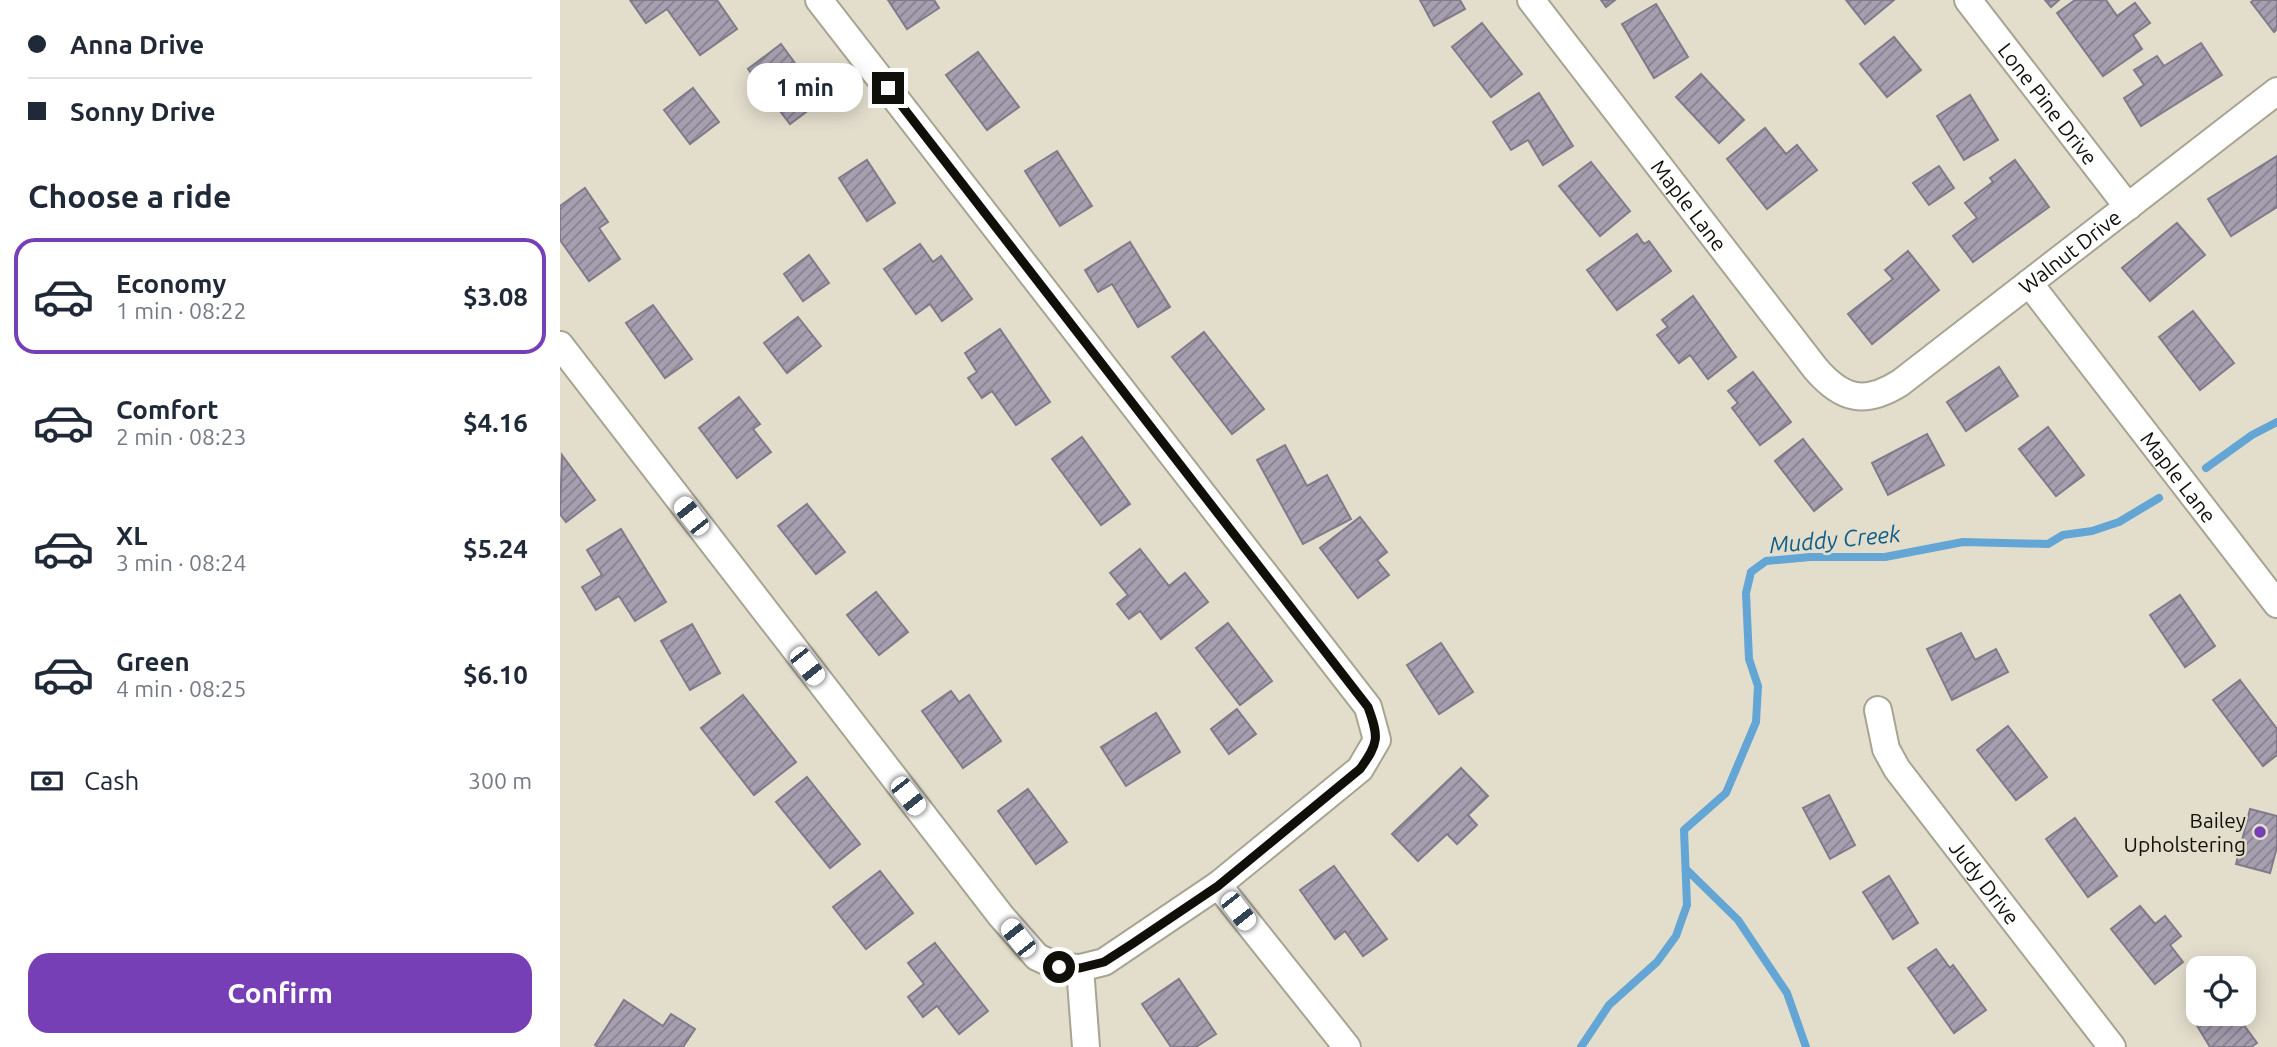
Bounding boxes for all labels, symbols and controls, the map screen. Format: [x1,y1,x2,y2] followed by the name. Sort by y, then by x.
[70,30,204,59] text: Anna Drive
[1994,38,2103,169] street label: Lone Pine Drive
[748,64,864,112] callout: 1 min
[872,72,904,104] route end
[776,75,834,100] text: 1 min
[70,97,216,126] text: Sonny Drive
[1647,155,1732,255] street label: Maple Lane
[28,178,231,214] text: Choose a ride
[2014,205,2125,298] street label: Walnut Drive
[32,265,95,328] icon: car
[116,269,226,298] text: Economy
[463,282,528,311] text: $3.08
[116,298,247,323] text: 1 min · 08:22
[32,391,95,454] icon: car
[116,395,219,424] text: Comfort
[463,408,528,437] text: $4.16
[116,424,247,449] text: 2 min · 08:23
[2136,427,2221,527] street label: Maple Lane
[670,493,713,539] car
[32,517,95,580] icon: car
[116,521,147,550] text: XL
[1768,521,1902,557] water label: Muddy Creek
[463,534,528,563] text: $5.24
[116,550,247,575] text: 3 min · 08:24
[32,643,95,706] icon: car
[786,643,829,689] car
[116,647,190,676] text: Green
[463,660,528,689] text: $6.10
[116,676,247,701] text: 4 min · 08:25
[28,762,66,800] icon: cash
[84,766,139,795] text: Cash
[468,768,532,793] text: 300 m
[887,773,930,819] car
[2124,808,2246,856] place label: Bailey Upholstering
[2252,824,2268,840] marker: Bailey Upholstering
[1945,836,2025,929] street label: Judy Drive
[1217,888,1260,934] car
[997,915,1040,961] car
[1043,951,1075,983] route start
[28,953,532,1033] button: Confirm
[2186,956,2256,1026] map controls
[2186,956,2256,1026] button: locate

